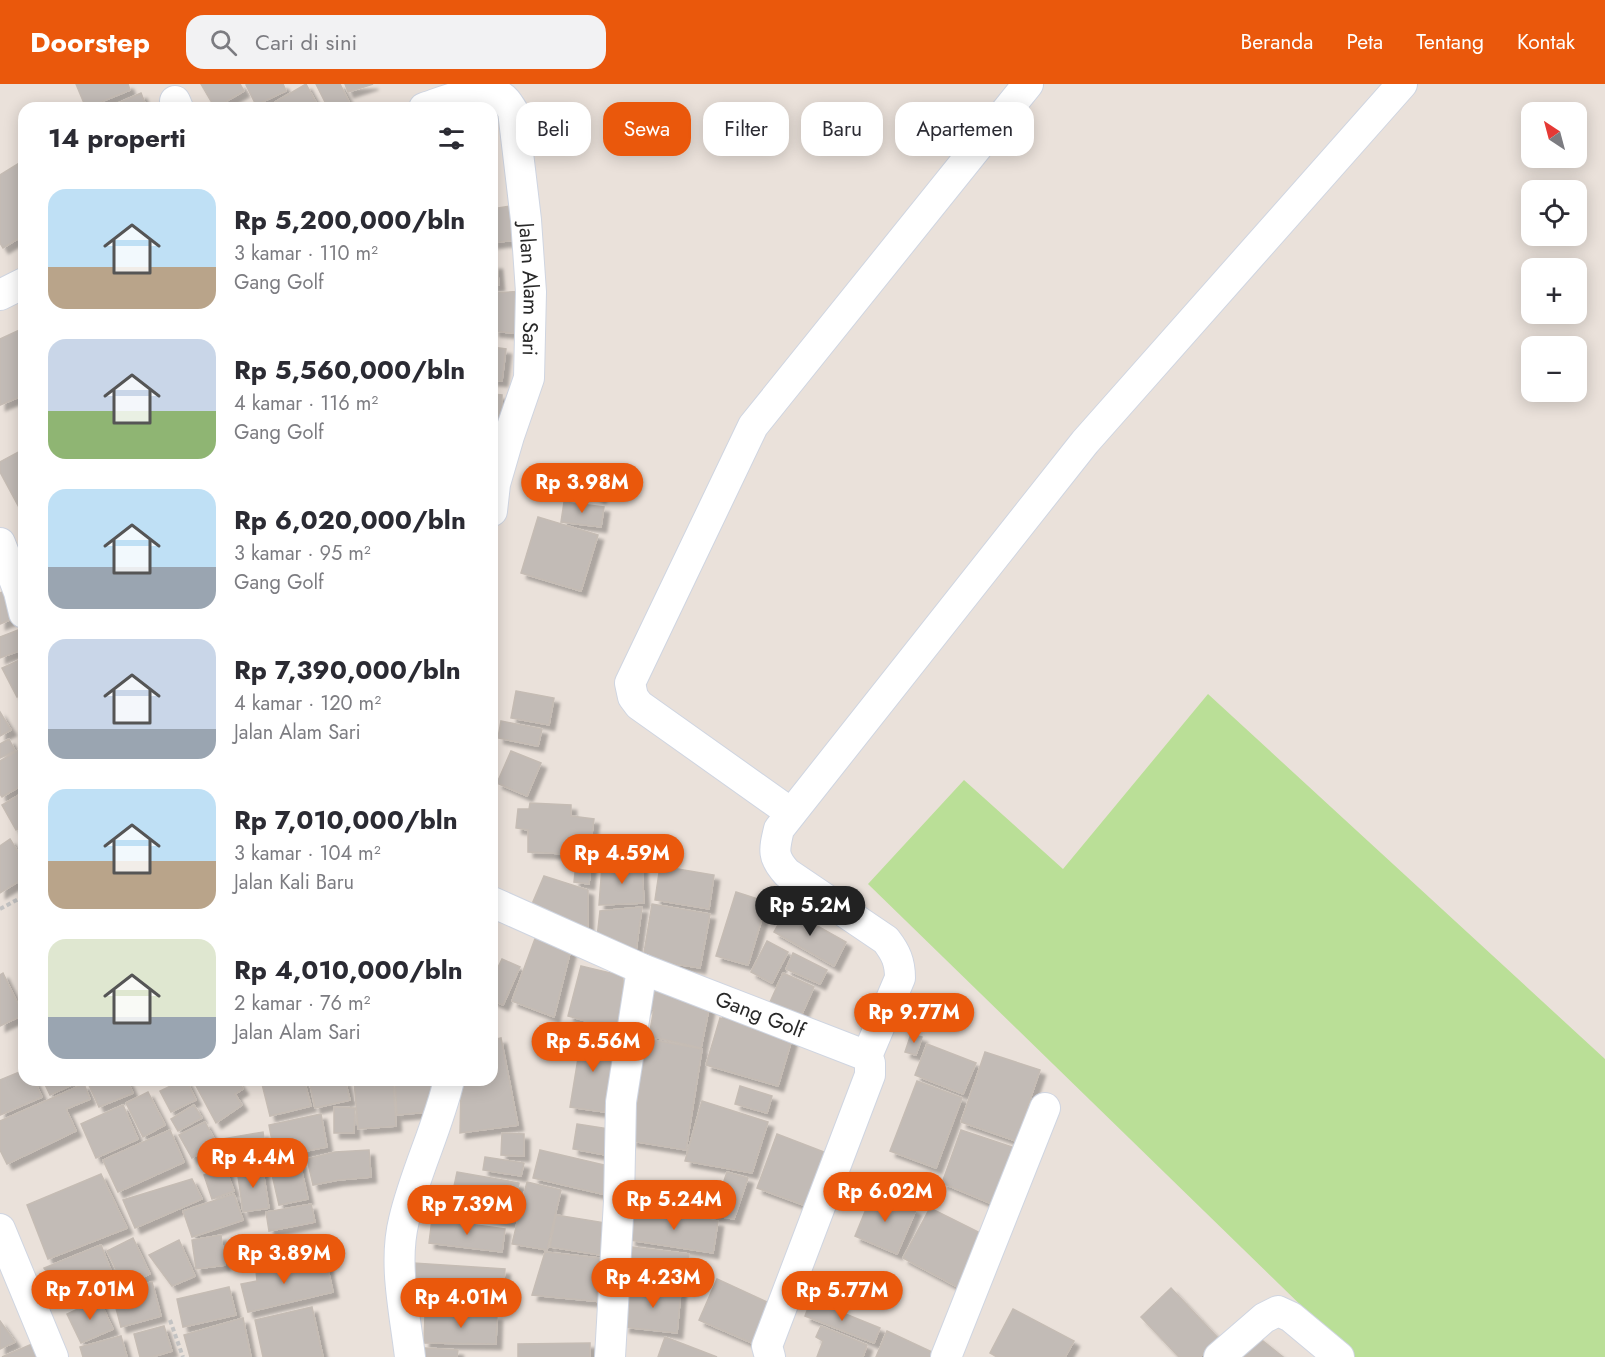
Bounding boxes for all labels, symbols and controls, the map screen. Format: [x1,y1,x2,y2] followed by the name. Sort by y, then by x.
[186,15,606,69] search box
[30,22,150,63] text: Doorstep
[207,26,240,59] icon: search
[255,26,357,58] text: Cari di sini
[1240,27,1313,57] text: Beranda
[1346,27,1383,57] text: Peta
[1416,27,1484,57] text: Tentang
[1517,27,1575,57] text: Kontak
[516,102,591,156] chip: Beli
[603,102,691,156] chip: Sewa
[703,102,789,156] chip: Filter
[801,102,883,156] chip: Baru
[895,102,1034,156] chip: Apartemen
[1521,102,1587,168] north arrow
[1521,102,1587,402] map controls
[48,119,186,157] text: 14 properti
[435,122,468,155] icon: filters
[1521,180,1587,246] button: locate
[234,201,465,239] text: Rp 5,200,000/bln
[96,213,168,285] icon: home
[511,219,546,356] street label: Jalan Alam Sari
[234,239,378,268] text: 3 kamar · 110 m²
[1521,258,1587,324] button: +
[234,268,324,297] text: Gang Golf
[1521,336,1587,402] button: −
[234,351,465,389] text: Rp 5,560,000/bln
[96,363,168,435] icon: home
[234,389,378,418] text: 4 kamar · 116 m²
[234,418,324,447] text: Gang Golf
[520,463,644,514] pin: Rp 3.98M
[535,468,629,497] text: Rp 3.98M
[234,501,466,539] text: Rp 6,020,000/bln
[96,513,168,585] icon: home
[234,539,371,568] text: 3 kamar · 95 m²
[234,568,324,597] text: Gang Golf
[234,651,461,689] text: Rp 7,390,000/bln
[96,663,168,735] icon: home
[234,689,381,718] text: 4 kamar · 120 m²
[234,718,361,747] text: Jalan Alam Sari
[234,801,458,839] text: Rp 7,010,000/bln
[96,813,168,885] icon: home
[560,834,684,885] pin: Rp 4.59M
[234,839,381,868] text: 3 kamar · 104 m²
[574,839,670,868] text: Rp 4.59M
[234,868,354,897] text: Jalan Kali Baru
[755,886,865,937] pin: Rp 5.2M
[769,891,851,920] text: Rp 5.2M
[234,951,463,989] text: Rp 4,010,000/bln
[96,963,168,1035] icon: home
[711,984,811,1046] street label: Gang Golf
[234,989,370,1018] text: 2 kamar · 76 m²
[852,993,976,1044] pin: Rp 9.77M
[868,998,960,1027] text: Rp 9.77M
[234,1018,361,1047] text: Jalan Alam Sari
[531,1022,655,1073] pin: Rp 5.56M
[546,1027,640,1056] text: Rp 5.56M
[198,1138,308,1189] pin: Rp 4.4M
[211,1143,295,1172] text: Rp 4.4M
[823,1172,947,1223] pin: Rp 6.02M
[837,1177,933,1206] text: Rp 6.02M
[612,1180,736,1231] pin: Rp 5.24M
[405,1185,529,1236] pin: Rp 7.39M
[626,1185,722,1214] text: Rp 5.24M
[421,1190,513,1219] text: Rp 7.39M
[222,1234,346,1285] pin: Rp 3.89M
[237,1239,331,1268] text: Rp 3.89M
[591,1258,715,1309] pin: Rp 4.23M
[605,1263,701,1292] text: Rp 4.23M
[28,1270,152,1321] pin: Rp 7.01M
[780,1271,904,1322] pin: Rp 5.77M
[45,1275,135,1304] text: Rp 7.01M
[796,1276,888,1305] text: Rp 5.77M
[399,1278,523,1329] pin: Rp 4.01M
[415,1283,507,1312] text: Rp 4.01M

